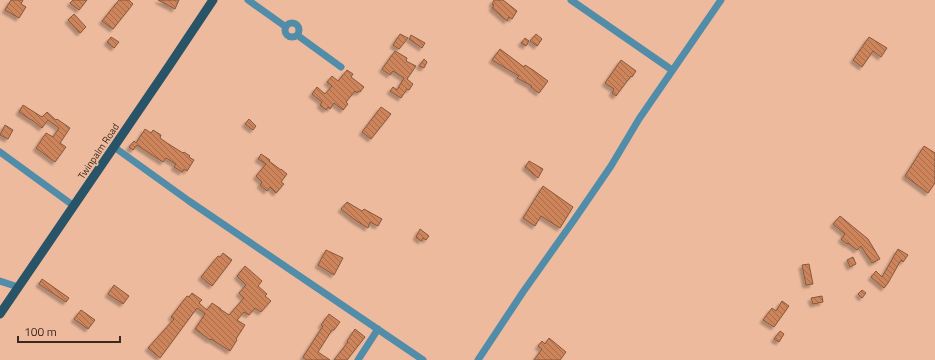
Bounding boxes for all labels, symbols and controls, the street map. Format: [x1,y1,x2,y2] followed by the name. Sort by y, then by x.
[74,120,123,182] street label: Twinpalm Road
[18,318,120,344] scale bar
[24,322,57,341] text: 100 m

